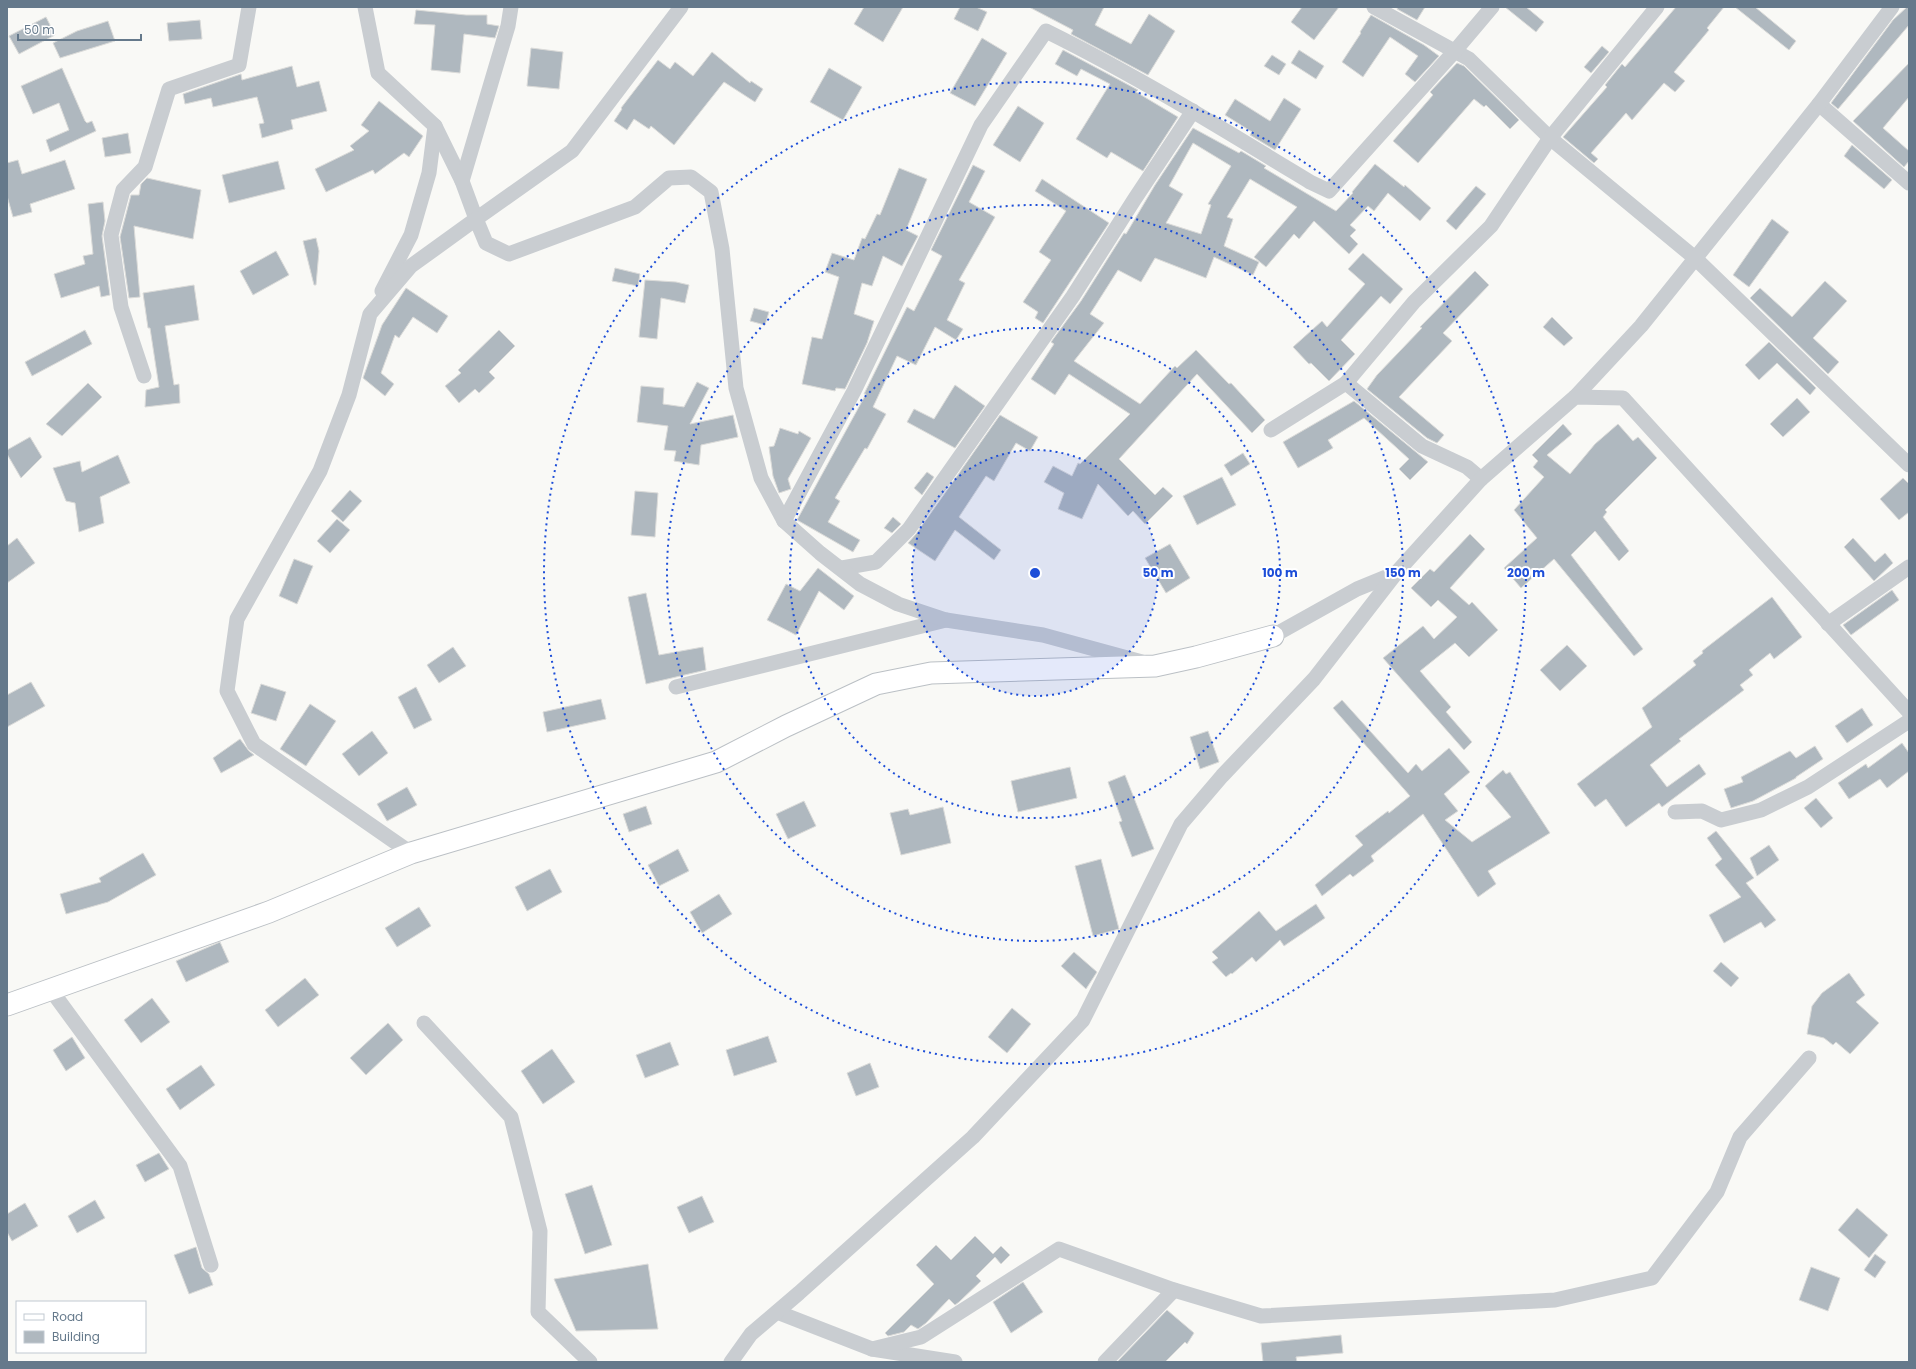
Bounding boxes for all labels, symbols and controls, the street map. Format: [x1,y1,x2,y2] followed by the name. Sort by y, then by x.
[18,16,141,42] scale bar
[24,21,55,38] text: 50 m
[1143,564,1174,581] text: 50 m
[1262,564,1298,581] text: 100 m
[1385,564,1421,581] text: 150 m
[1507,564,1545,581] text: 200 m
[1028,566,1042,580] centre of rings
[16,1301,146,1353] legend
[52,1308,83,1325] text: Road
[52,1328,100,1345] text: Building

